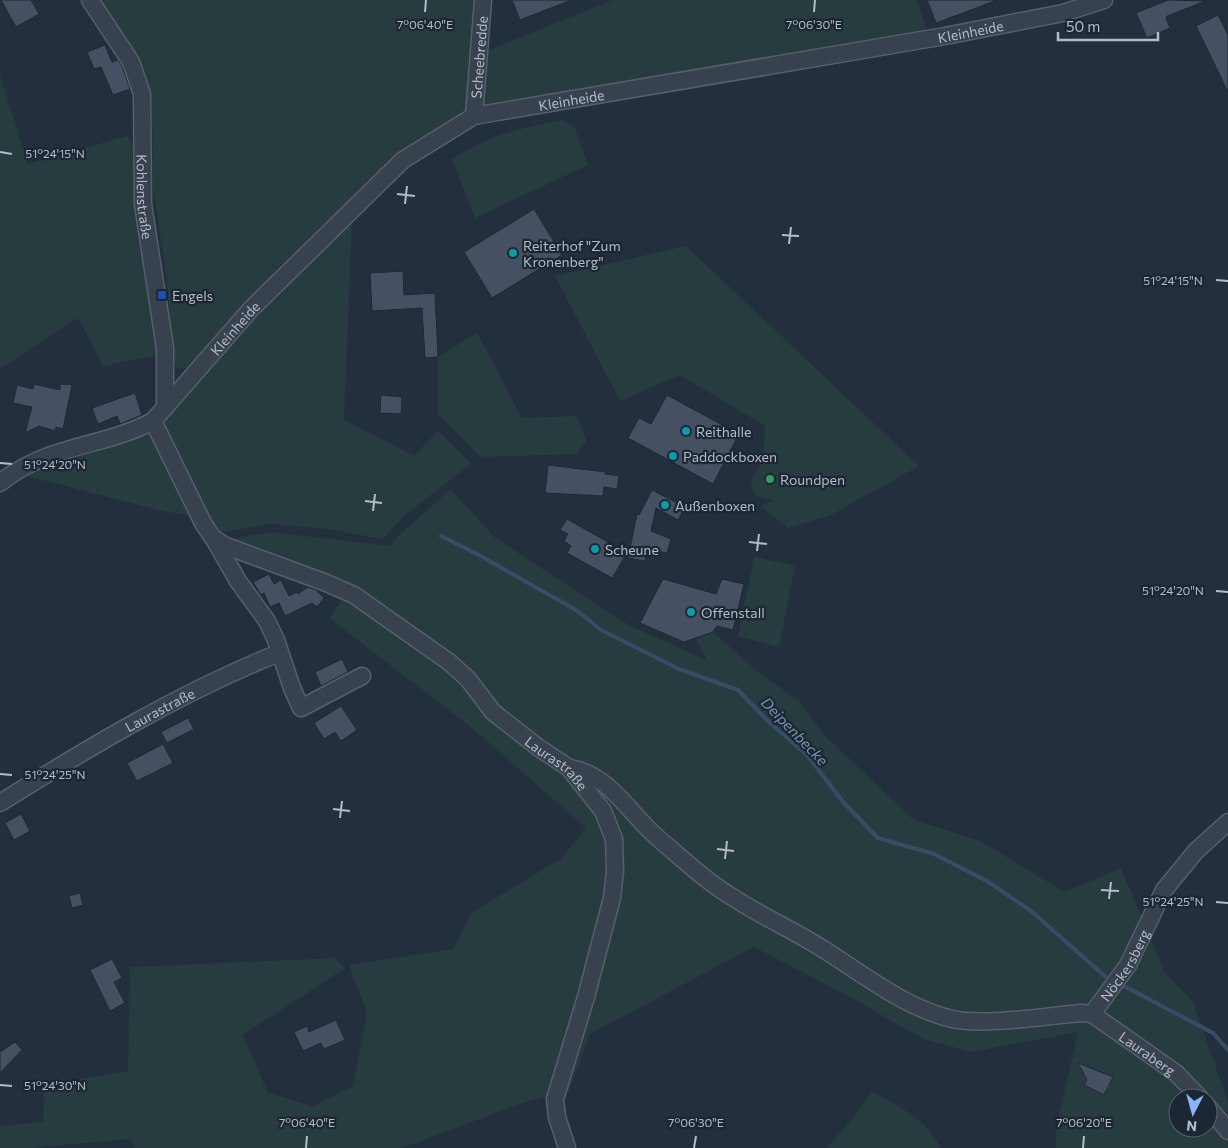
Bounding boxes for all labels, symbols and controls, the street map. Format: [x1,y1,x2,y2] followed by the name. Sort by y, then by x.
[1058,10,1158,42] scale bar
[467,15,490,99] street label: Scheebredde
[936,16,1005,46] street label: Kleinheide
[397,17,453,31] text: 7°06'40"E
[786,17,842,31] text: 7°06'30"E
[1066,17,1100,35] text: 50 m
[537,86,605,113] street label: Kleinheide
[25,146,85,160] text: 51°24'15"N
[134,154,157,240] street label: Kohlenstraße
[523,237,621,270] place label: Reiterhof "Zum Kronenberg"
[507,247,519,259] marker: Reiterhof "Zum Kronenberg"
[1143,273,1203,287] text: 51°24'15"N
[172,287,213,304] place label: Engels
[156,289,168,301] marker: Engels
[206,297,263,358] street label: Kleinheide
[696,423,752,440] place label: Reithalle
[680,425,692,437] marker: Reithalle
[683,448,777,465] place label: Paddockboxen
[667,450,679,462] marker: Paddockboxen
[24,457,86,471] text: 51°24'20"N
[780,471,845,488] place label: Roundpen
[764,473,776,485] marker: Roundpen
[675,497,755,514] place label: Außenboxen
[659,499,671,511] marker: Außenboxen
[605,541,659,558] place label: Scheune
[589,543,601,555] marker: Scheune
[1142,583,1204,597] text: 51°24'20"N
[701,604,765,621] place label: Offenstall
[685,606,697,618] marker: Offenstall
[122,684,197,735] street label: Laurastraße
[758,693,832,769] water label: Deipenbecke
[522,732,592,793] street label: Laurastraße
[25,767,85,781] text: 51°24'25"N
[1143,894,1203,908] text: 51°24'25"N
[1096,926,1153,1004] street label: Nöckersberg
[1116,1027,1179,1079] street label: Lauraberg
[24,1078,86,1092] text: 51°24'30"N
[1168,1088,1218,1138] north arrow
[279,1115,335,1129] text: 7°06'40"E
[668,1115,724,1129] text: 7°06'30"E
[1056,1115,1112,1129] text: 7°06'20"E
[1185,1117,1198,1135] text: N

